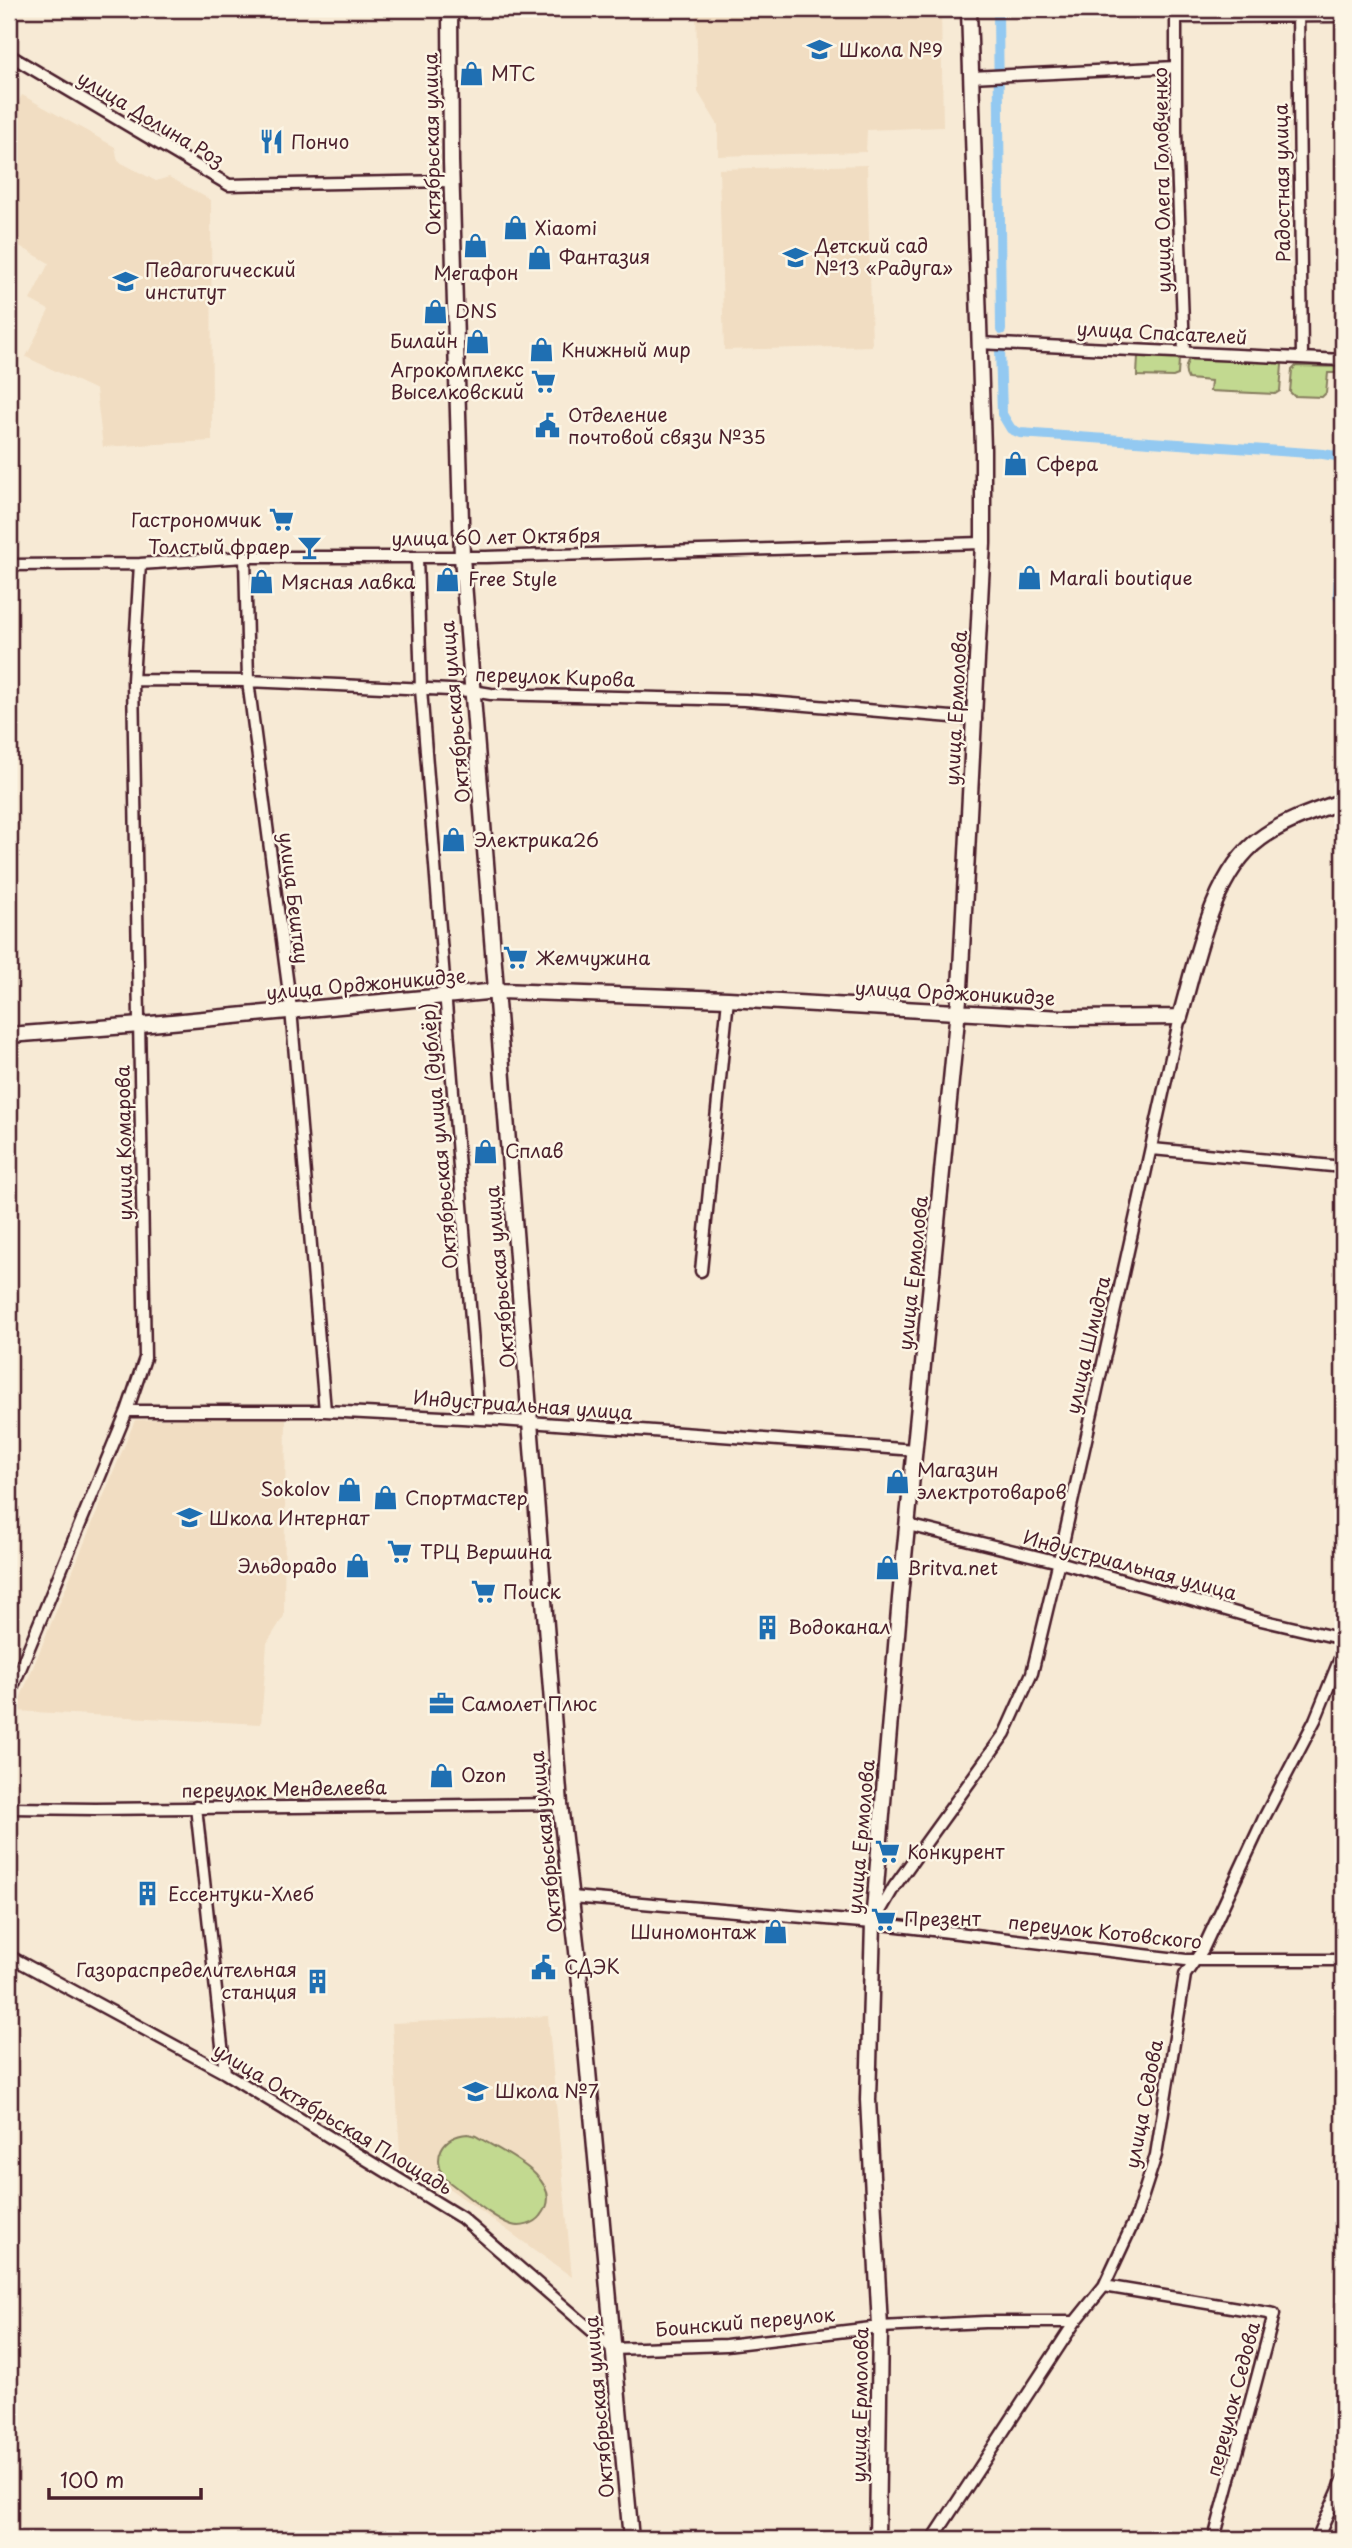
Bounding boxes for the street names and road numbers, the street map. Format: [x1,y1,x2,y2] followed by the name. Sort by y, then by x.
[415,52,447,236] street label: Октябрьская улица
[73,63,230,173] street label: улица Долина Роз
[1145,67,1177,293] street label: улица Олега Головченко
[1266,103,1296,263] street label: Радостная улица
[1076,314,1248,350] street label: улица Спасателей
[391,520,601,552] street label: улица 60 лет Октября
[432,620,476,804] street label: Октябрьская улица
[937,629,973,786] street label: улица Ермолова
[475,659,636,693] street label: переулок Кирова
[273,830,317,965] street label: улица Бештау
[265,960,467,1006] street label: улица Орджоникидзе
[854,973,1056,1011] street label: улица Орджоникидзе
[412,1002,464,1270] street label: Октябрьская улица (дублёр)
[108,1065,138,1221] street label: улица Комарова
[477,1185,521,1369] street label: Октябрьская улица
[890,1194,934,1352] street label: улица Ермолова
[1058,1273,1117,1417] street label: улица Шмидта
[412,1382,634,1426] street label: Индустриальная улица
[1020,1522,1240,1606] street label: Индустриальная улица
[522,1750,568,1934] street label: Октябрьская улица
[839,1758,881,1916] street label: улица Ермолова
[181,1772,387,1804] street label: переулок Менделеева
[1007,1907,1203,1955] street label: переулок Котовского
[209,2035,459,2201] street label: улица Октябрьская Площадь
[1117,2037,1169,2171] street label: улица Седова
[654,2299,836,2343] street label: Боинский переулок
[576,2315,620,2499] street label: Октябрьская улица
[1198,2318,1266,2479] street label: переулок Седова
[844,2327,874,2483] street label: улица Ермолова

